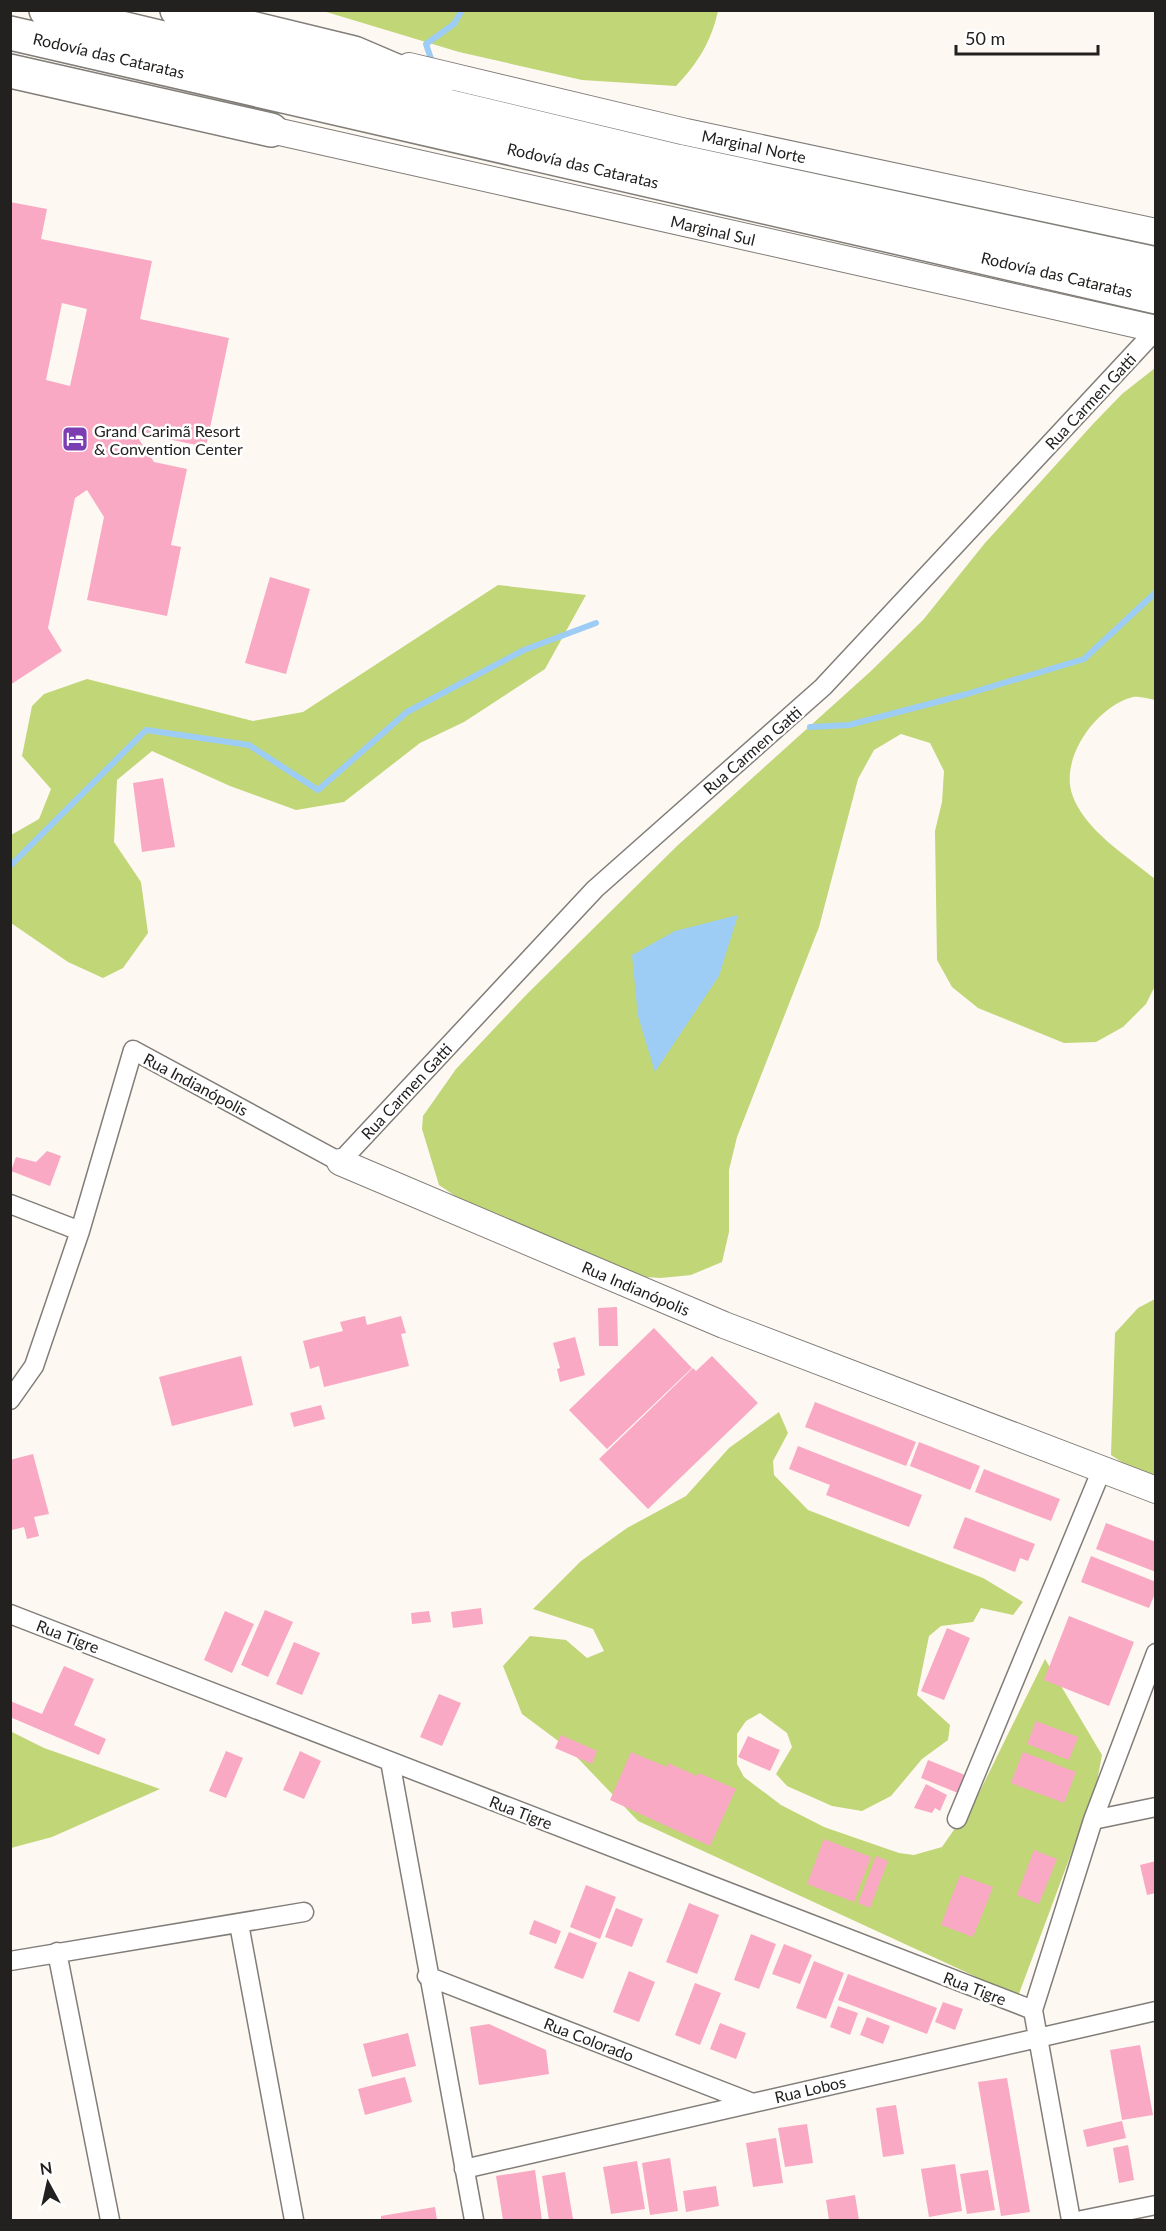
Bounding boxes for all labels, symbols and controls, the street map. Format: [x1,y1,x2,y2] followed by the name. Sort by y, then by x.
[956,18,1098,56] scale bar
[965,27,1005,49] text: 50 m
[31,28,187,82] street label: Rodovía das Cataratas
[700,126,808,166] street label: Marginal Norte
[505,138,661,192] street label: Rodovía das Cataratas
[669,211,757,249] street label: Marginal Sul
[979,247,1135,301] street label: Rodovía das Cataratas
[1041,349,1139,453] street label: Rua Carmen Gatti
[94,421,243,458] place label: Grand Carimã Resort & Convention Center
[60,424,90,454] hotel icon: Grand Carimã Resort & Convention Center
[699,702,805,798] street label: Rua Carmen Gatti
[357,1039,455,1143] street label: Rua Carmen Gatti
[141,1049,251,1119] street label: Rua Indianópolis
[579,1257,693,1319] street label: Rua Indianópolis
[34,1615,102,1657] street label: Rua Tigre
[487,1791,555,1833] street label: Rua Tigre
[941,1967,1009,2009] street label: Rua Tigre
[541,2013,637,2065] street label: Rua Colorado
[773,2072,847,2106] street label: Rua Lobos
[18,2153,78,2213] north arrow
[38,2157,53,2178] text: N

